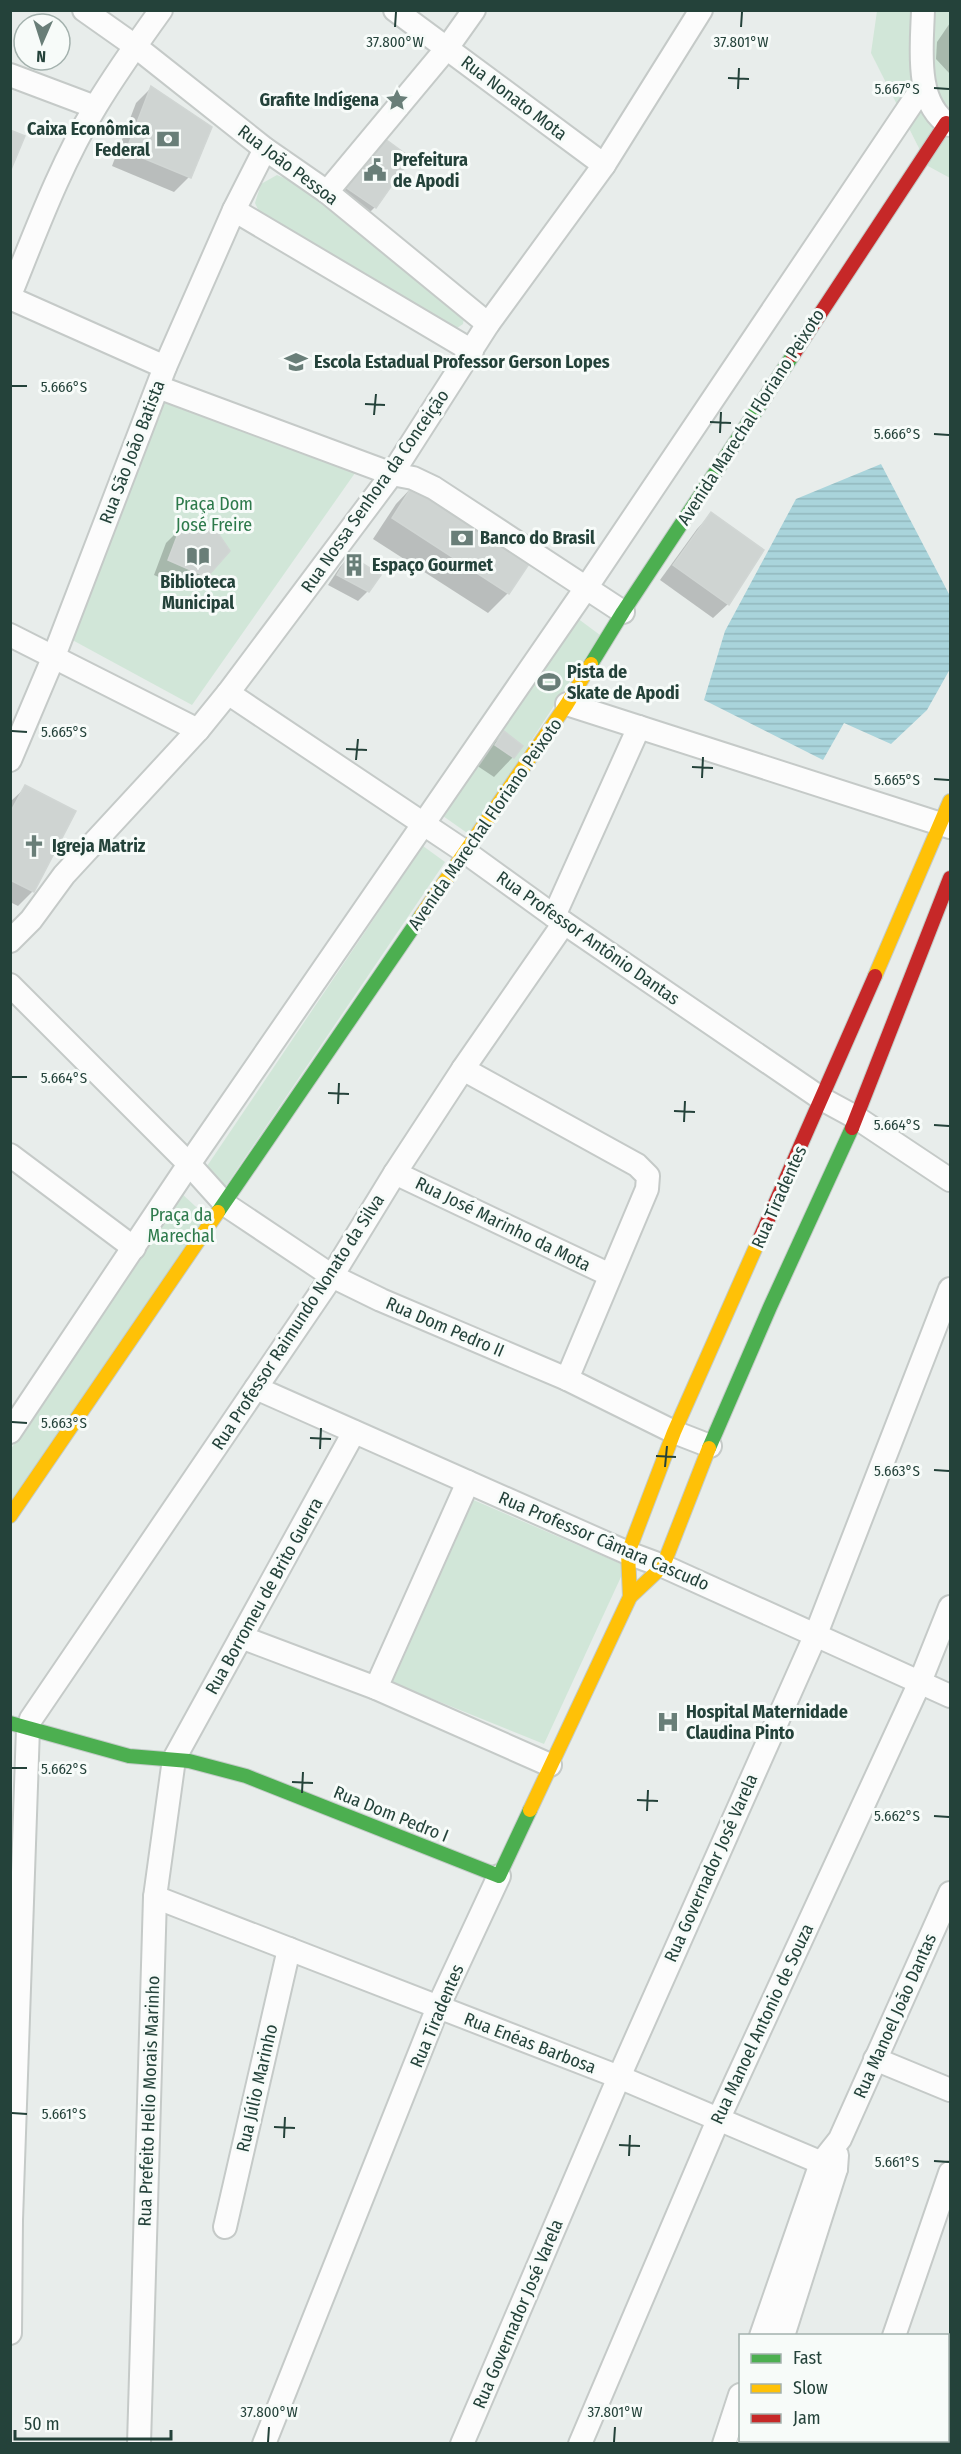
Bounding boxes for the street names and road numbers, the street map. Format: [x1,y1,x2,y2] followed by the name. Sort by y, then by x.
[457,51,572,145] street label: Rua Nonato Mota
[233,120,343,210] street label: Rua João Pessoa
[673,305,829,529] street label: Avenida Marechal Floriano Peixoto
[95,377,170,527] street label: Rua São João Batista
[296,385,454,597] street label: Rua Nossa Senhora da Conceição
[403,714,567,934] street label: Avenida Marechal Floriano Peixoto
[492,866,684,1010] street label: Rua Professor Antônio Dantas
[747,1142,812,1252] street label: Rua Tiradentes
[412,1172,594,1276] street label: Rua José Marinho da Mota
[207,1190,389,1454] street label: Rua Professor Raimundo Nonato da Silva
[382,1292,508,1362] street label: Rua Dom Pedro II
[495,1487,713,1595] street label: Rua Professor Câmara Cascudo
[201,1494,327,1698] street label: Rua Borromeu de Brito Guerra
[660,1770,763,1965] street label: Rua Governador José Varela
[330,1781,452,1847] street label: Rua Dom Pedro I
[706,1920,818,2128] street label: Rua Manoel Antonio de Souza
[849,1930,941,2102] street label: Rua Manoel João Dantas
[405,1961,469,2071] street label: Rua Tiradentes
[134,1975,164,2227] street label: Rua Prefeito Helio Morais Marinho
[461,2008,599,2078] street label: Rua Enéas Barbosa
[232,2022,282,2154] street label: Rua Júlio Marinho
[468,2216,568,2412] street label: Rua Governador José Varela

